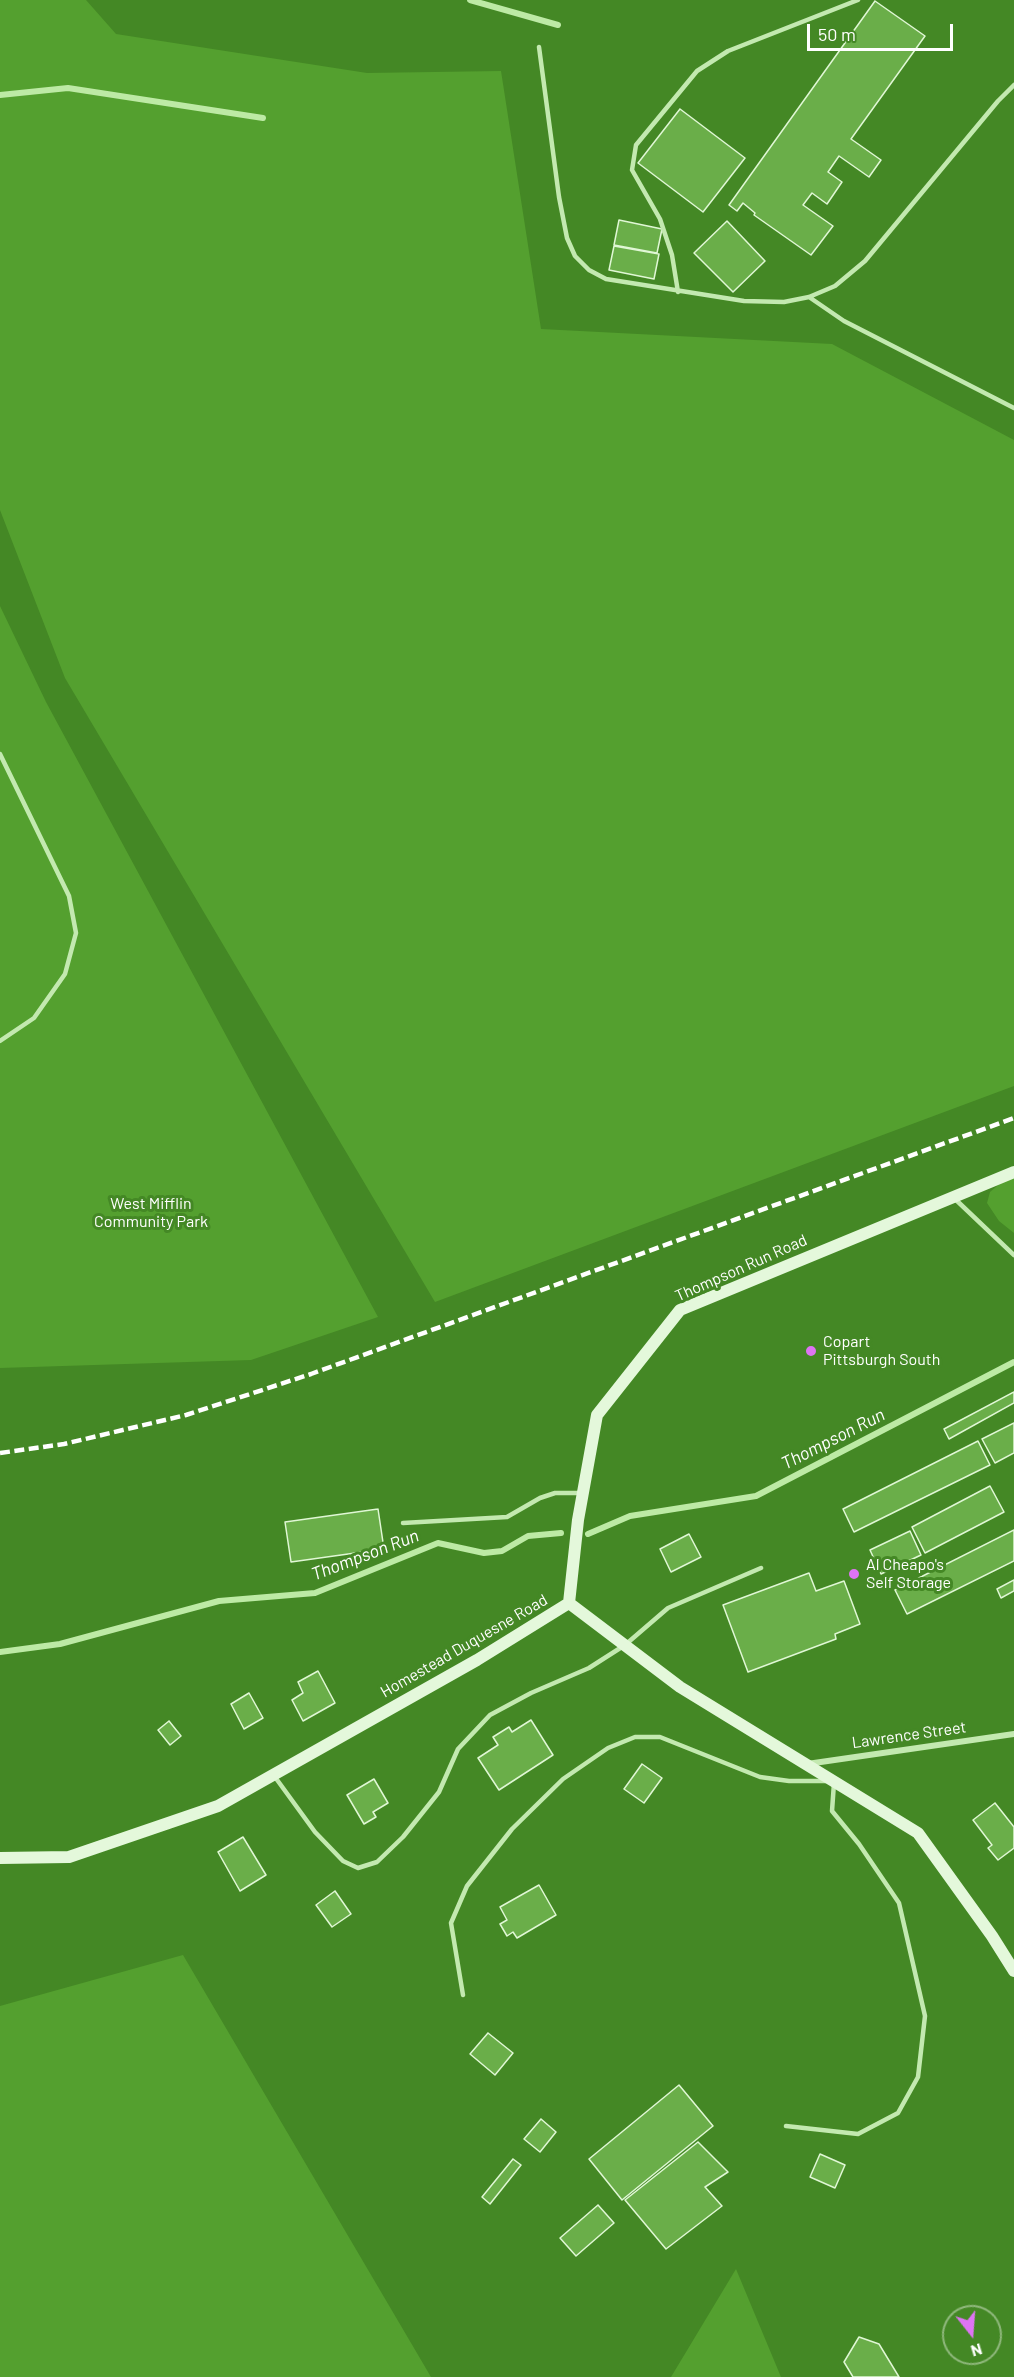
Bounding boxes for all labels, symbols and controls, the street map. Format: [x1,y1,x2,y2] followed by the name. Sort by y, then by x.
[810,12,956,50] scale bar
[818,23,856,45] text: 50 m
[94,1194,208,1232] park label: West Mifflin Community Park
[672,1230,810,1306] street label: Thompson Run Road
[823,1332,940,1370] place label: Copart Pittsburgh South
[804,1344,818,1358] marker: Copart Pittsburgh South
[778,1404,888,1474] water label: Thompson Run
[308,1525,422,1585] water label: Thompson Run
[866,1555,951,1593] place label: Al Cheapo's Self Storage
[847,1567,861,1581] marker: Al Cheapo's Self Storage
[377,1590,551,1702] street label: Homestead Duquesne Road
[851,1717,967,1753] street label: Lawrence Street
[942,2305,1002,2365] north arrow
[969,2340,985,2361] text: N

